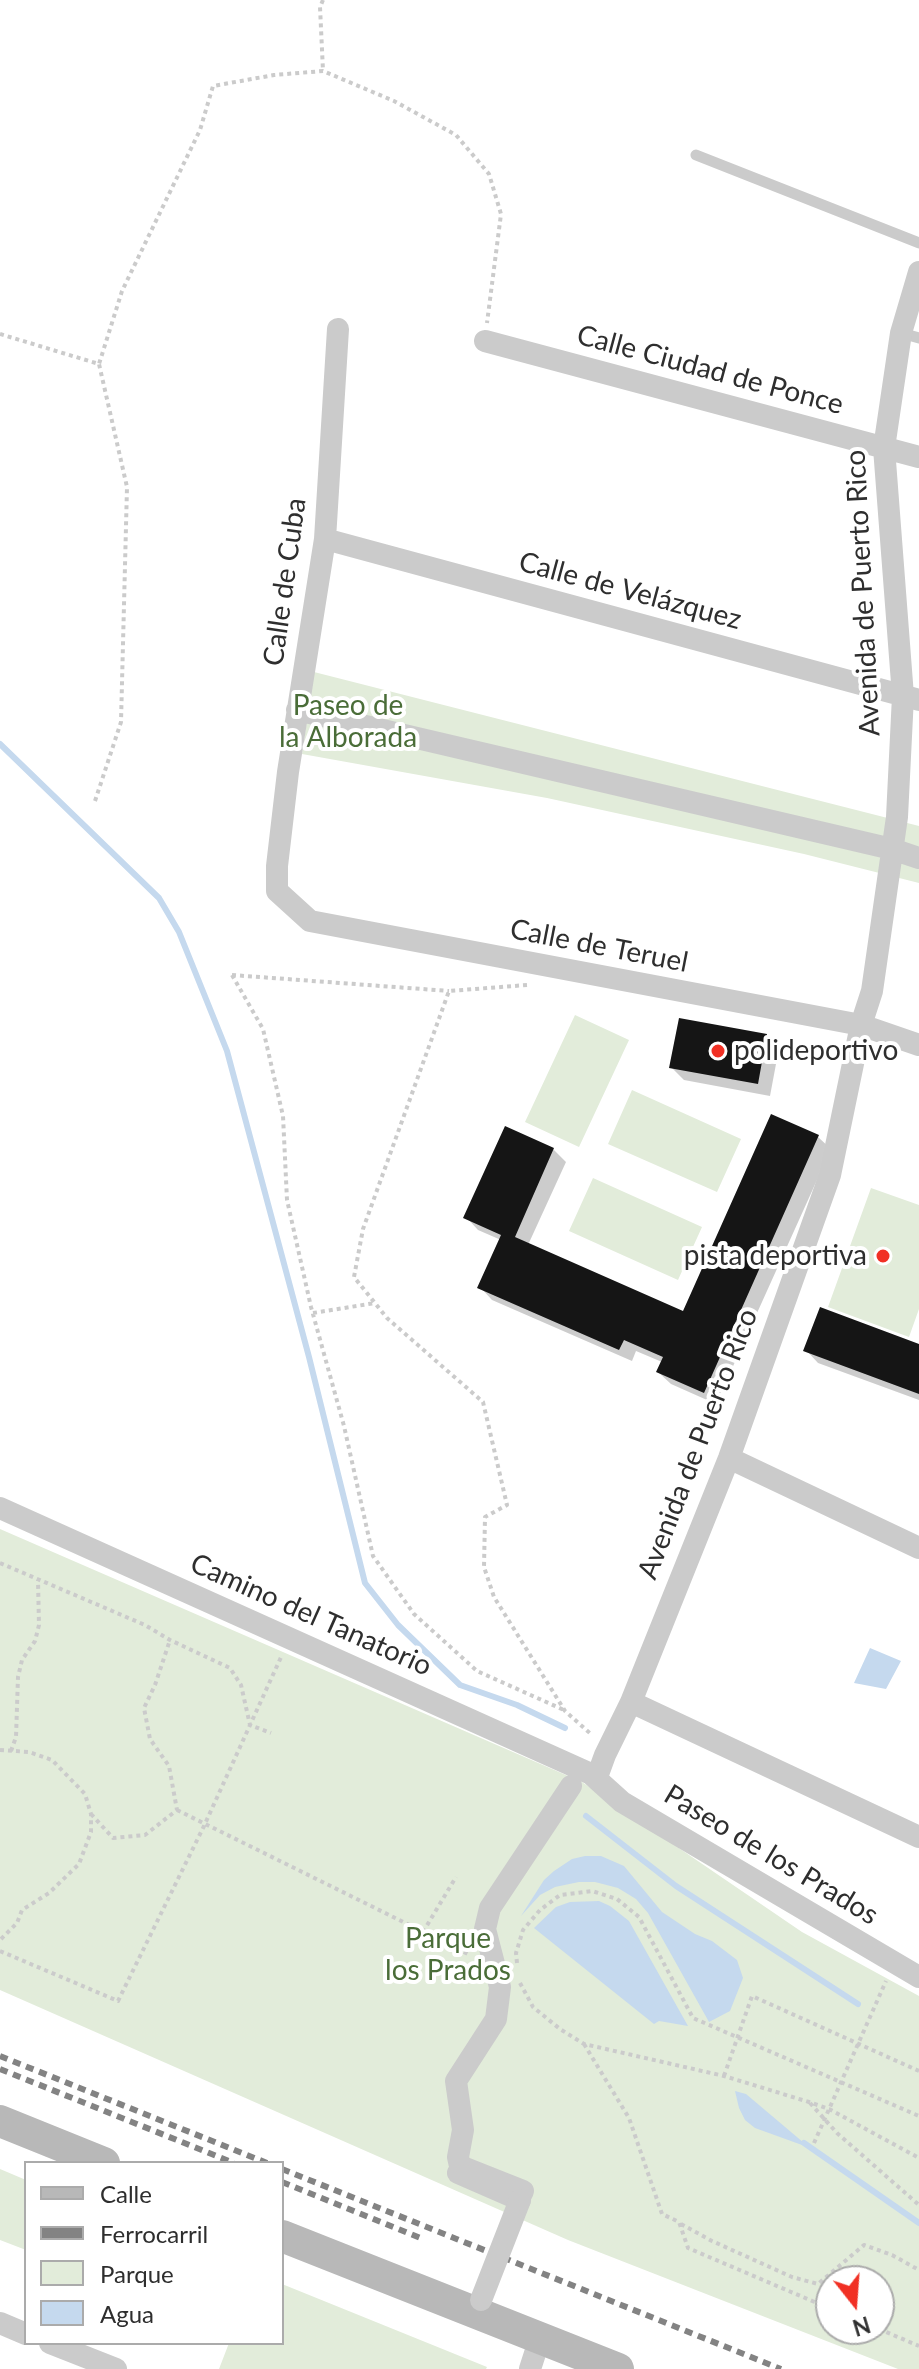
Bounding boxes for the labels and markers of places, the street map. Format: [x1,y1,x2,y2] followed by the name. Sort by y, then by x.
[734,1034,898,1068] place label: polideportivo
[709,1042,727,1060] marker: polideportivo
[684,1239,867,1273] place label: pista deportiva
[874,1247,892,1265] marker: pista deportiva

